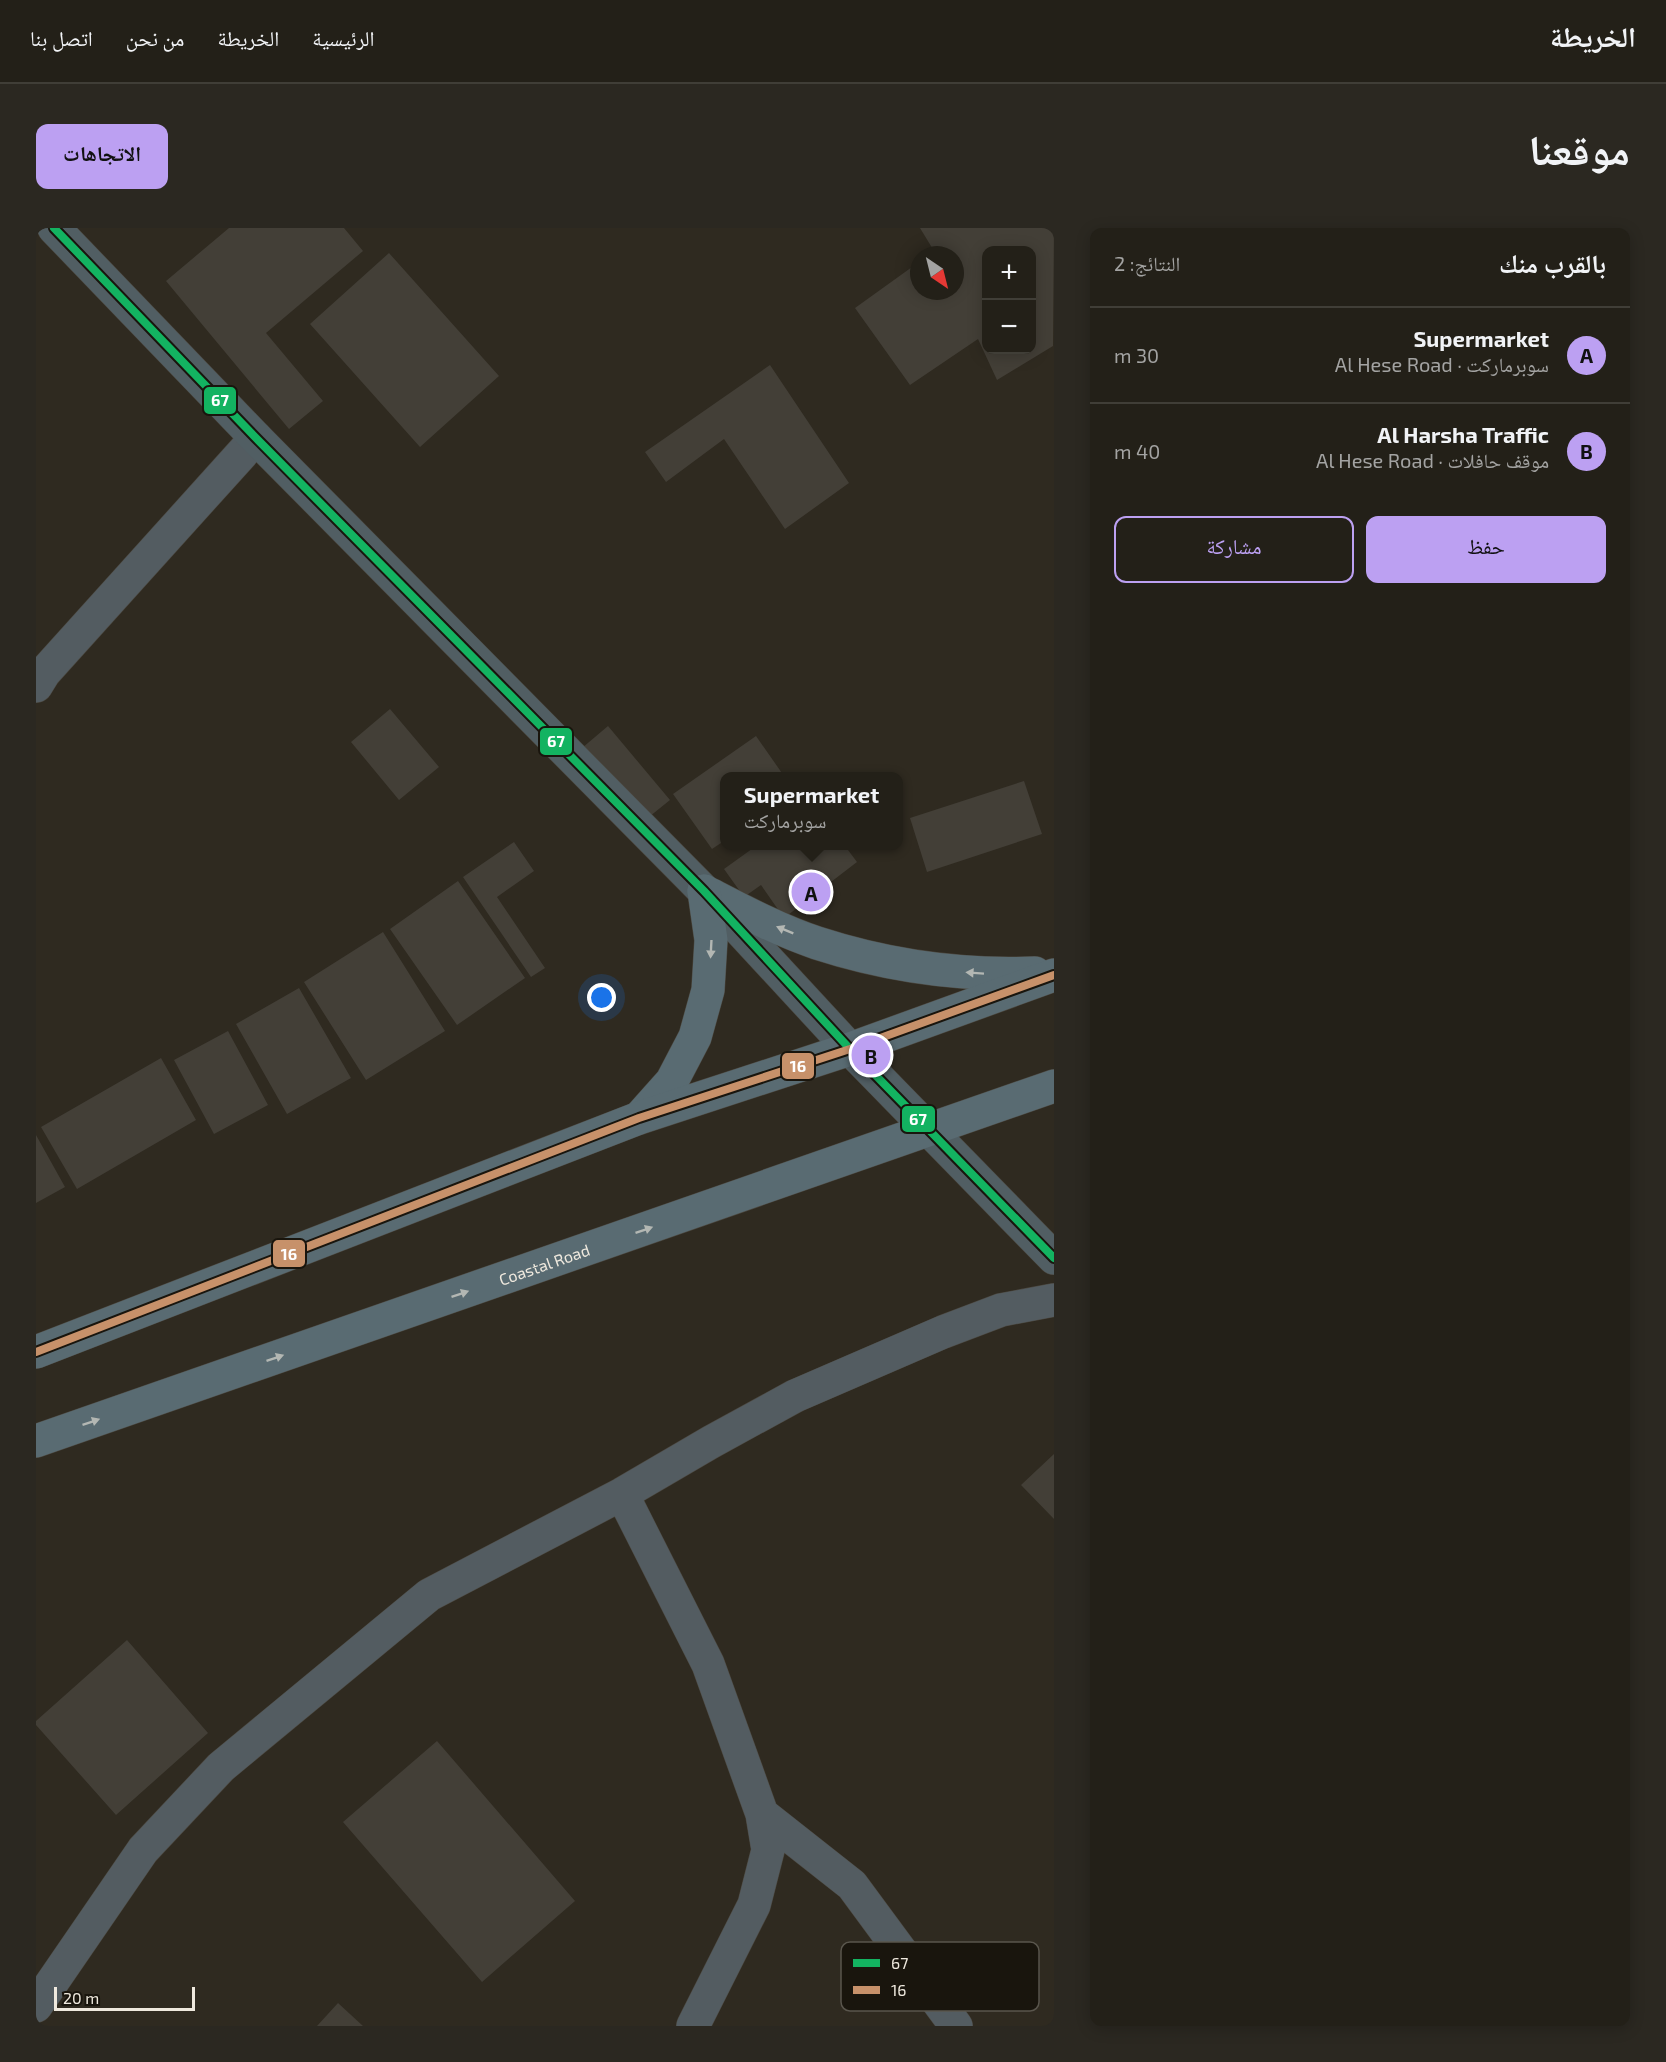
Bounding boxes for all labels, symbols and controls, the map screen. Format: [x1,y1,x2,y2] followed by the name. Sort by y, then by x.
[1550,19,1636,53] text: الخريطة
[30,25,93,50] text: اتصل بنا
[126,25,184,50] text: من نحن
[217,25,279,50] text: الخريطة
[312,25,375,50] text: الرئيسية
[1529,123,1630,173] text: موقعنا
[36,124,168,189] button: الاتجاهات
[910,246,964,300] north arrow
[982,246,1036,354] map controls
[982,246,1036,300] button: +
[1499,247,1606,278] text: بالقرب منك
[1114,251,1180,275] text: النتائج: 2
[982,300,1036,354] button: −
[1413,325,1549,351] text: Supermarket
[1114,343,1159,367] text: 30 m
[1580,343,1593,367] text: A
[1335,352,1549,376] text: سوبرماركت · Al Hese Road
[203,386,237,415] line badge: 67
[211,390,229,409] text: 67
[1377,421,1549,447] text: Al Harsha Traffic
[1114,439,1160,463] text: 40 m
[1580,439,1593,463] text: B
[1316,448,1549,472] text: موقف حافلات · Al Hese Road
[1114,516,1354,583] button: مشاركة
[1366,516,1606,583] button: حفظ
[539,727,573,756] line badge: 67
[547,731,565,750] text: 67
[720,772,903,850] popup
[744,781,879,807] text: Supermarket
[744,808,826,832] text: سوبرماركت
[792,870,830,914] pin: A
[776,925,794,935] one-way arrow
[706,939,715,958] one-way arrow
[965,968,984,977] one-way arrow
[587,983,616,1012] your location
[852,1032,890,1078] pin: B
[781,1052,815,1080] line badge: 16
[790,1056,806,1075] text: 16
[901,1105,936,1133] line badge: 67
[909,1109,927,1128] text: 67
[635,1224,653,1234] one-way arrow
[272,1239,306,1268] line badge: 16
[496,1239,592,1288] street label: Coastal Road
[281,1244,297,1263] text: 16
[451,1289,469,1298] one-way arrow
[267,1353,285,1363] one-way arrow
[82,1417,100,1427] one-way arrow
[841,1942,1039,2011] legend
[891,1953,908,1972] text: 67
[891,1980,907,1999] text: 16
[54,1984,195,2012] scale bar
[63,1988,99,2007] text: 20 m

